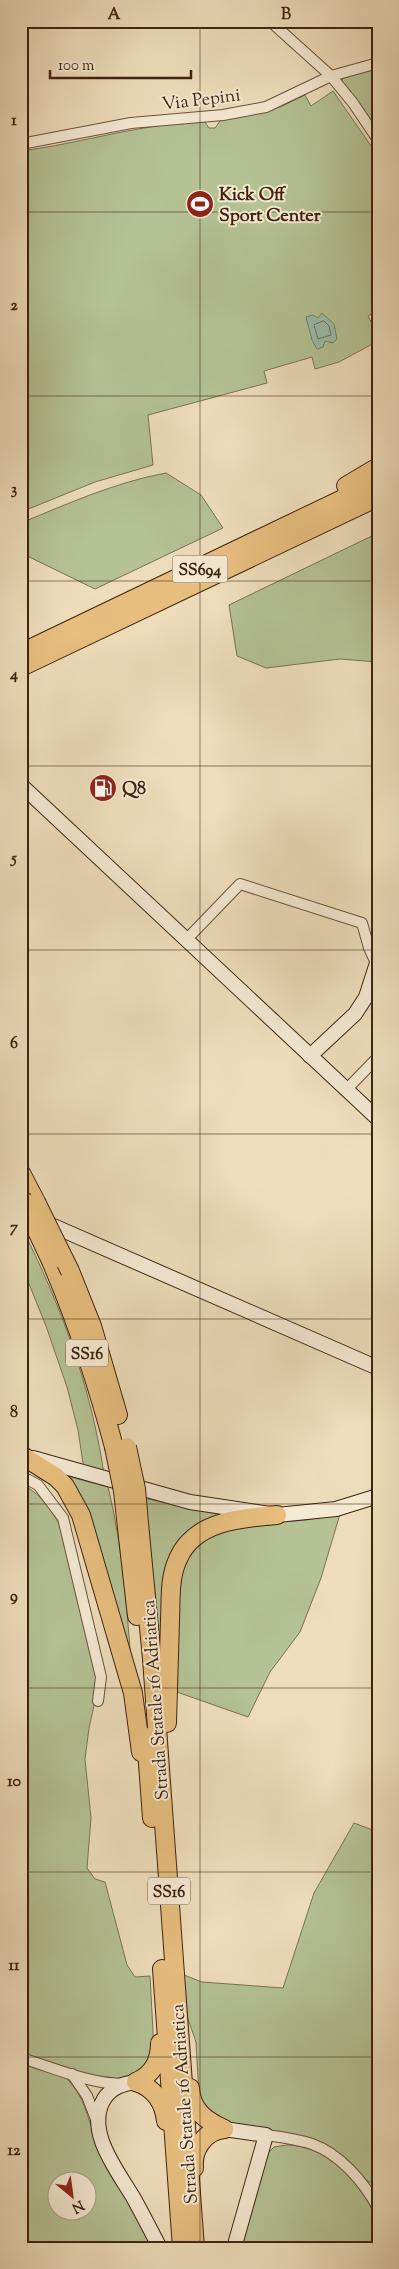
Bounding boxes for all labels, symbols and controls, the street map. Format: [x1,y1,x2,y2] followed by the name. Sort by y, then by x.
[108,4,121,27] text: A
[281,4,291,27] text: B
[50,48,191,80] scale bar
[58,56,95,77] text: 100 m
[160,83,242,119] street label: Via Pepini
[11,110,17,133] text: 1
[219,183,321,230] place label: Kick Off Sport Center
[185,189,215,219] sports icon: Kick Off Sport Center
[10,295,18,318] text: 2
[11,479,18,502] text: 3
[172,556,228,582] road number: SS694
[9,664,18,687] text: 4
[88,773,118,803] fuel station icon: Q8
[122,777,146,803] place label: Q8
[9,848,17,871] text: 5
[10,1033,18,1056] text: 6
[10,1217,19,1240] text: 7
[66,1340,108,1366] road number: SS16
[10,1402,18,1425] text: 8
[10,1586,18,1609] text: 9
[137,1599,177,1801] street label: Strada Statale 16 Adriatica
[7,1771,21,1794] text: 10
[148,1878,190,1904] road number: SS16
[9,1955,20,1978] text: 11
[166,2003,206,2205] street label: Strada Statale 16 Adriatica
[8,2140,21,2163] text: 12
[48,2172,98,2222] north arrow
[68,2194,87,2217] text: N

